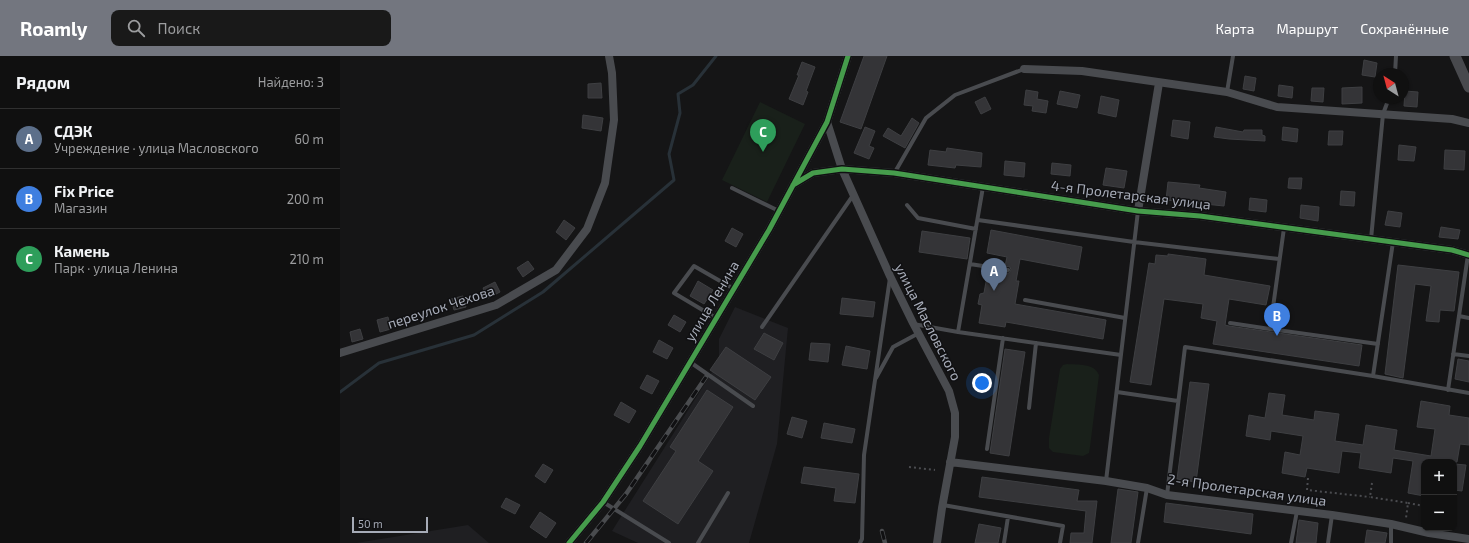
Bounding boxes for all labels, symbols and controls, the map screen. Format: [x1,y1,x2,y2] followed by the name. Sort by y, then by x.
[111,10,391,46] search box
[20,17,87,40] text: Roamly
[125,17,147,39] icon: search
[157,19,200,37] text: Поиск
[1216,20,1254,37] text: Карта
[1276,20,1338,37] text: Маршрут
[1360,20,1449,37] text: Сохранённые
[1373,68,1409,104] north arrow
[16,72,70,92] text: Рядом
[258,74,324,90] text: Найдено: 3
[750,119,776,152] pin: C
[54,122,92,140] text: СДЭК
[25,131,33,147] text: A
[294,131,324,147] text: 60 m
[54,140,259,156] text: Учреждение · улица Масловского
[1050,176,1212,213] street label: 4-я Пролетарская улица
[54,182,114,200] text: Fix Price
[25,191,33,207] text: B
[287,191,324,207] text: 200 m
[54,200,107,216] text: Магазин
[54,242,110,260] text: Камень
[25,251,33,267] text: C
[289,251,324,267] text: 210 m
[681,257,742,344] street label: улица Ленина
[981,258,1007,291] pin: A
[54,260,178,276] text: Парк · улица Ленина
[892,260,965,383] street label: улица Масловского
[385,281,497,332] street label: переулок Чехова
[1264,303,1290,336] pin: B
[972,373,992,393] your location
[1421,459,1457,531] map controls
[1421,459,1457,495] button: +
[1167,470,1328,509] street label: 2-я Пролетарская улица
[1421,495,1457,531] button: −
[352,515,428,534] scale bar
[358,517,383,530] text: 50 m

